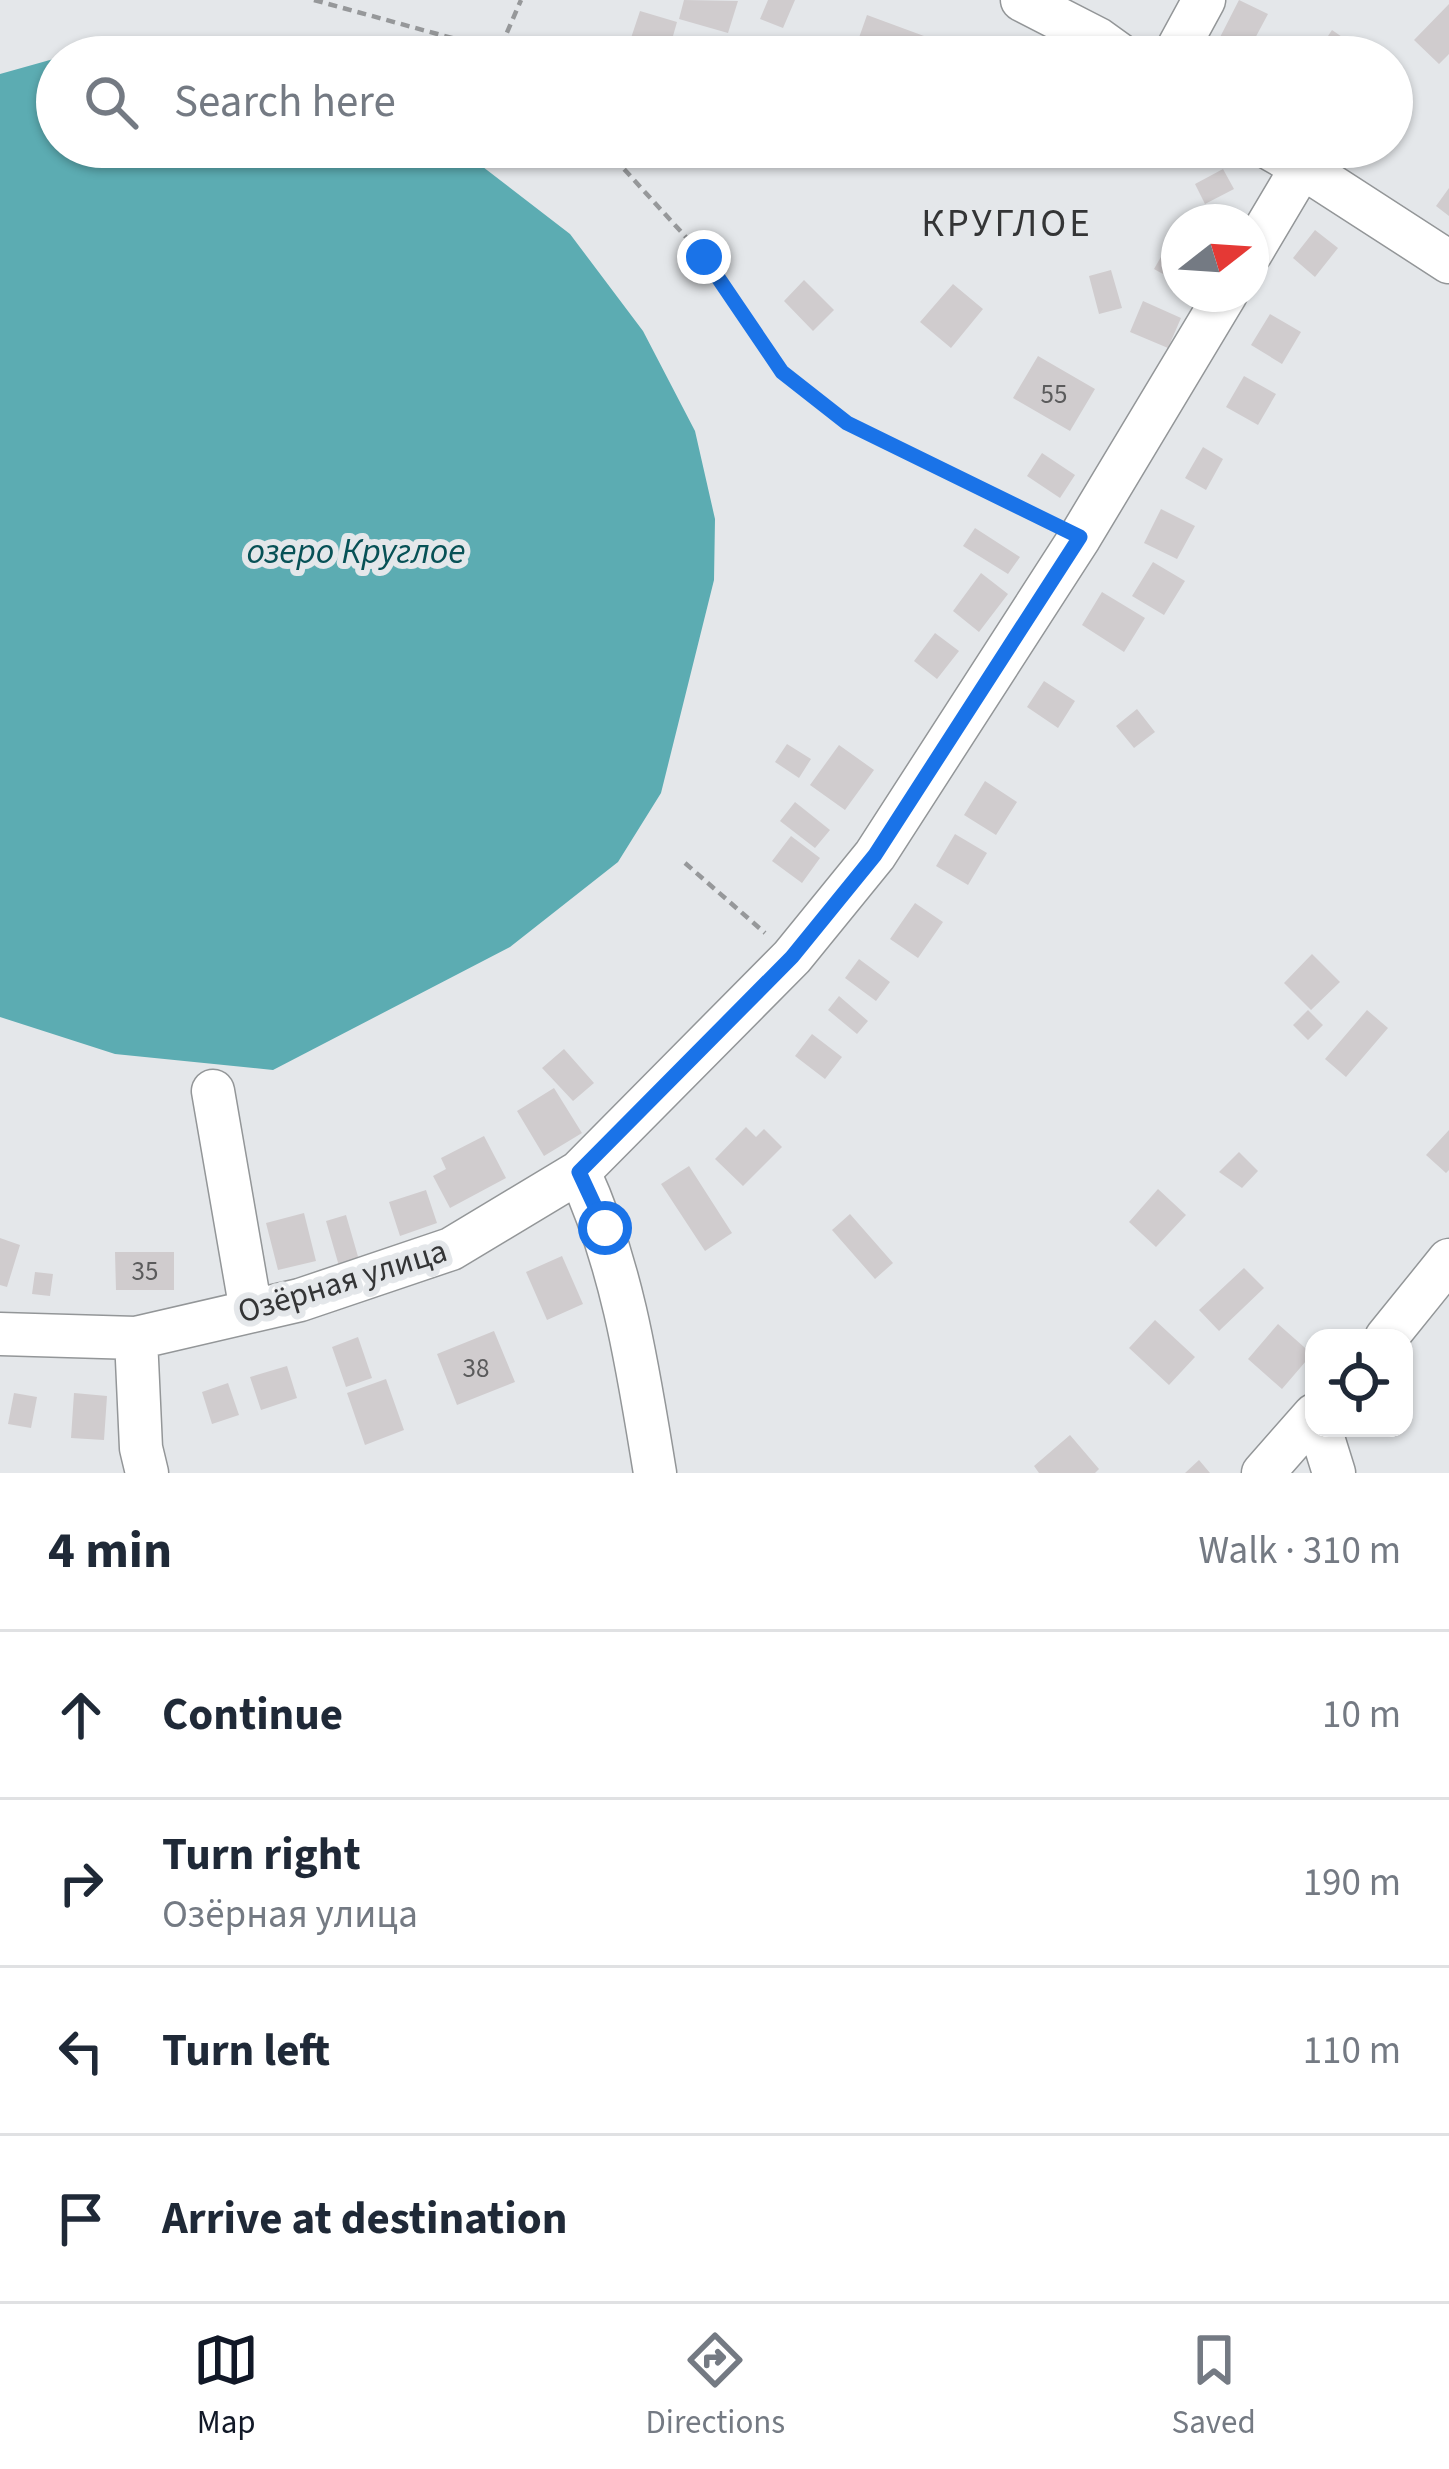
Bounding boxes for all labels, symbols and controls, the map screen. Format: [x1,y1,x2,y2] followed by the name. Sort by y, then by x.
[36,36,1413,168] search box
[78,69,144,135] icon: search
[174,70,396,134] text: Search here
[921,196,1093,252] district label: КРУГЛОЕ
[1161,204,1269,312] north arrow
[677,230,731,284] route end
[1041,375,1067,414] house number: 55
[246,526,466,577] water label: озеро Круглое
[578,1201,632,1255] route start
[232,1227,453,1336] street label: Озёрная улица
[132,1252,158,1291] house number: 35
[1305,1329,1413,1437] map controls
[1305,1329,1413,1437] button: locate
[463,1349,489,1388] house number: 38
[48,1515,172,1587] text: 4 min
[1198,1523,1401,1579] text: Walk · 310 m
[48,1682,114,1748] icon: ahead
[162,1683,343,1747] text: Continue
[1322,1687,1401,1743] text: 10 m
[162,1823,361,1887] text: Turn right
[48,1850,114,1916] icon: right
[1303,1855,1401,1911] text: 190 m
[162,1887,418,1943] text: Озёрная улица
[48,2018,114,2084] icon: left
[162,2019,330,2083] text: Turn left
[1303,2023,1401,2079] text: 110 m
[48,2186,114,2252] icon: arrive
[162,2187,567,2251] text: Arrive at destination
[193,2327,259,2446] tab: Map
[646,2327,785,2446] tab: Directions
[1172,2327,1256,2446] tab: Saved

